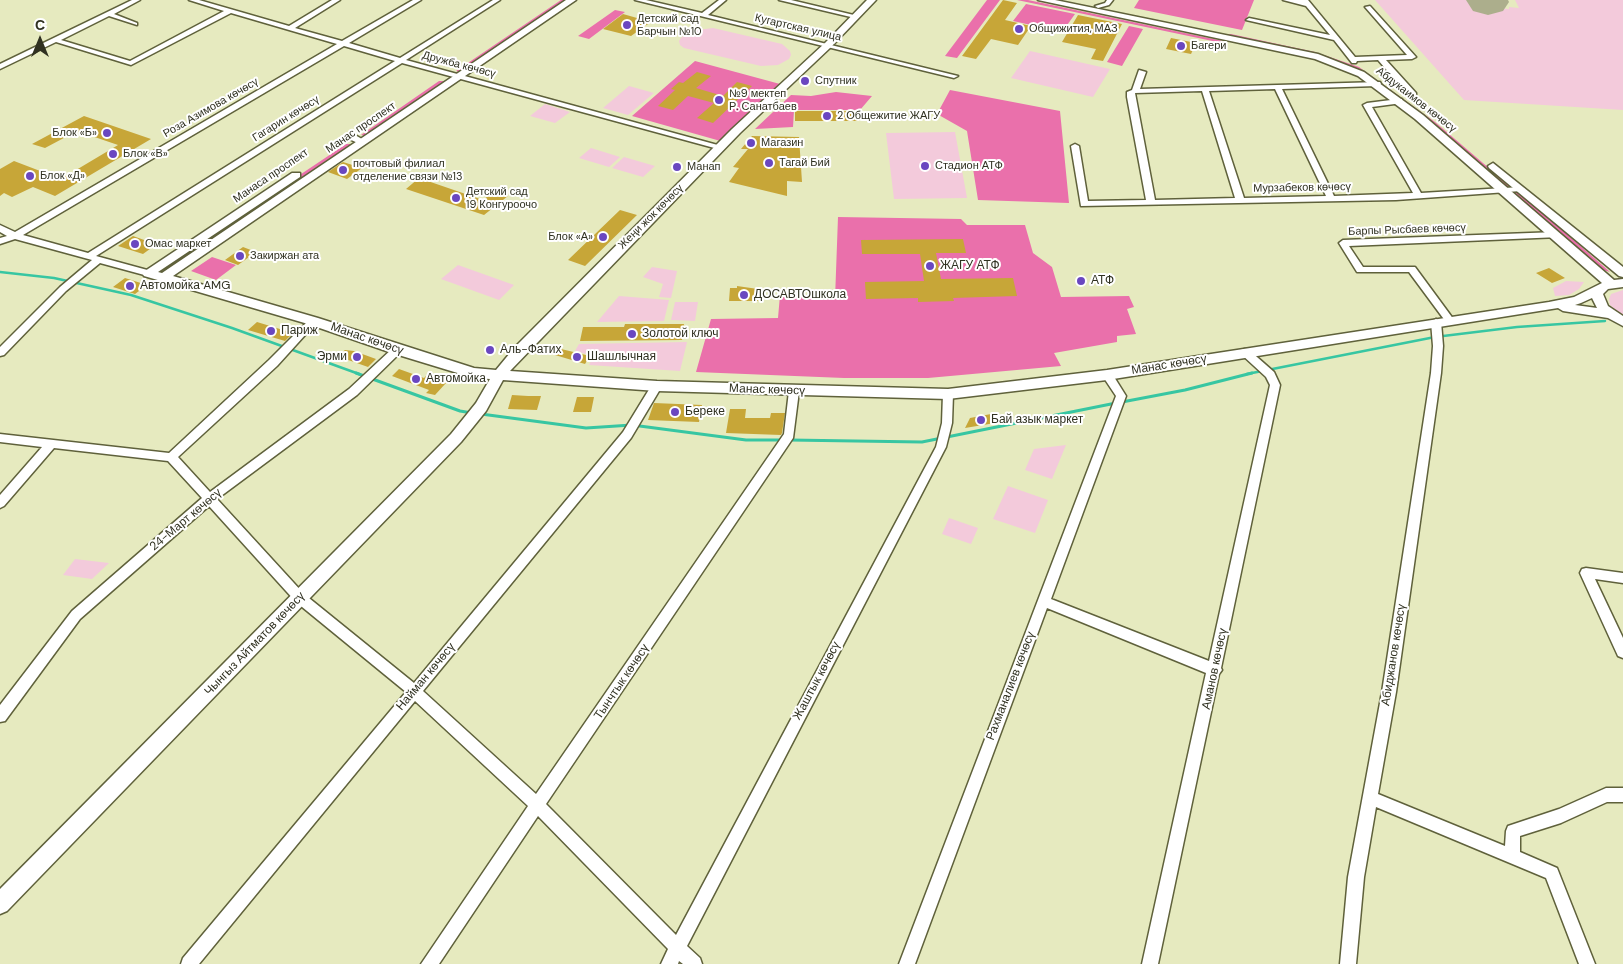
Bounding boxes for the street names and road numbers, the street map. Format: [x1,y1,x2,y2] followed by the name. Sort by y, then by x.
[753,12,843,44] street label: Кугартская улица
[421,49,497,81] street label: Дружба көчөсү
[1373,64,1459,136] street label: Абдукаимов көчөсү
[161,75,261,141] street label: Роза Азимова көчөсү
[250,93,322,145] street label: Гагарин көчөсү
[323,100,399,156] street label: Манас проспект
[231,146,311,206] street label: Манаса проспект
[1253,181,1351,195] street label: Мурзабеков көчөсү
[616,182,686,252] street label: Жеңи жок көчөсү
[1348,221,1466,239] street label: Барпы Рысбаев көчөсү
[329,320,405,358] street label: Манас көчөсү
[1130,352,1208,378] street label: Манас көчөсү
[729,381,805,399] street label: Манас көчөсү
[147,486,225,554] street label: 24-Март көчөсү
[202,589,308,699] street label: Чынгыз Айтматов көчөсү
[1379,603,1409,707] street label: Абиджанов көчөсү
[1199,627,1231,711] street label: Аманов көчөсү
[984,630,1038,742] street label: Рахманалиев көчөсү
[790,639,844,723] street label: Жаштык көчөсү
[394,640,458,714] street label: Найман көчөсү
[592,642,652,722] street label: Тынчтык көчөсү

